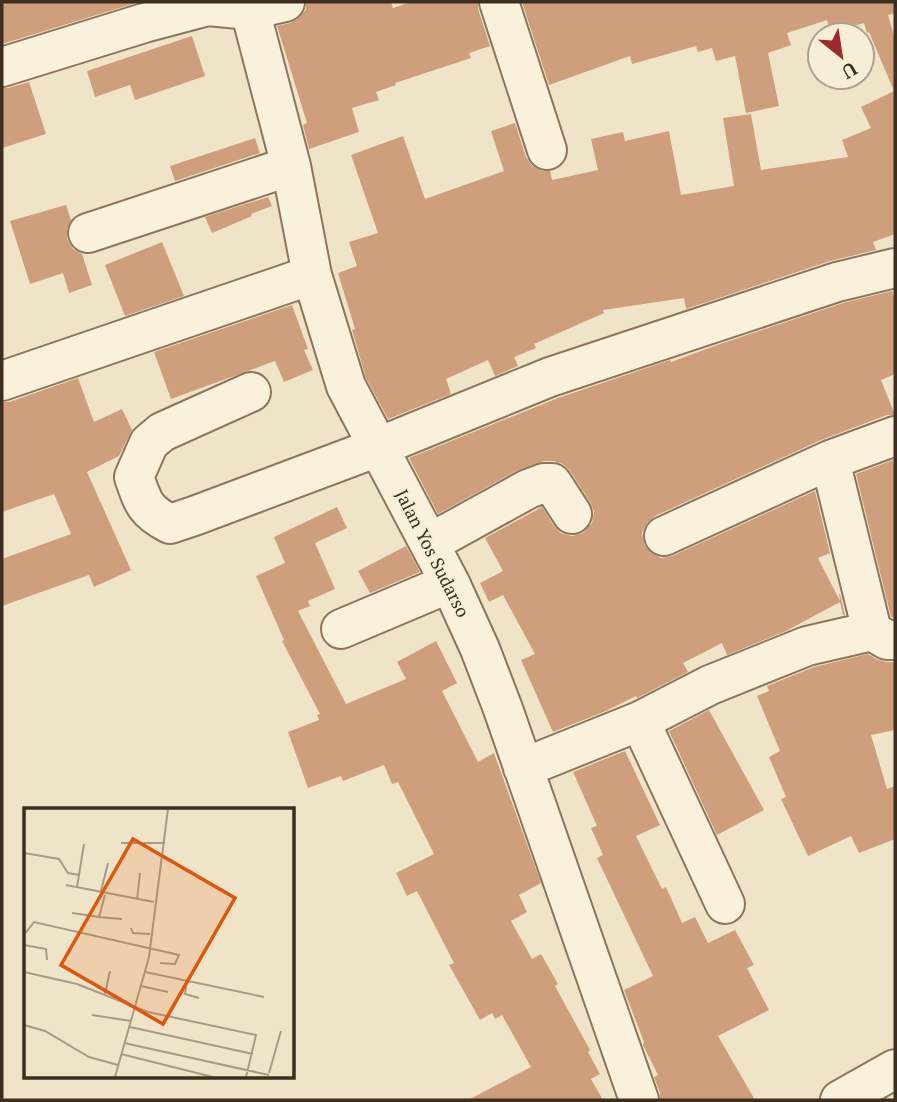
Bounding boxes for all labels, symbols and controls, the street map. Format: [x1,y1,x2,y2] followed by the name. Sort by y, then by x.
[806,21,876,91] north arrow
[837,57,862,86] text: U
[390,485,476,621] street label: Jalan Yos Sudarso
[24,808,294,1078] inset map

